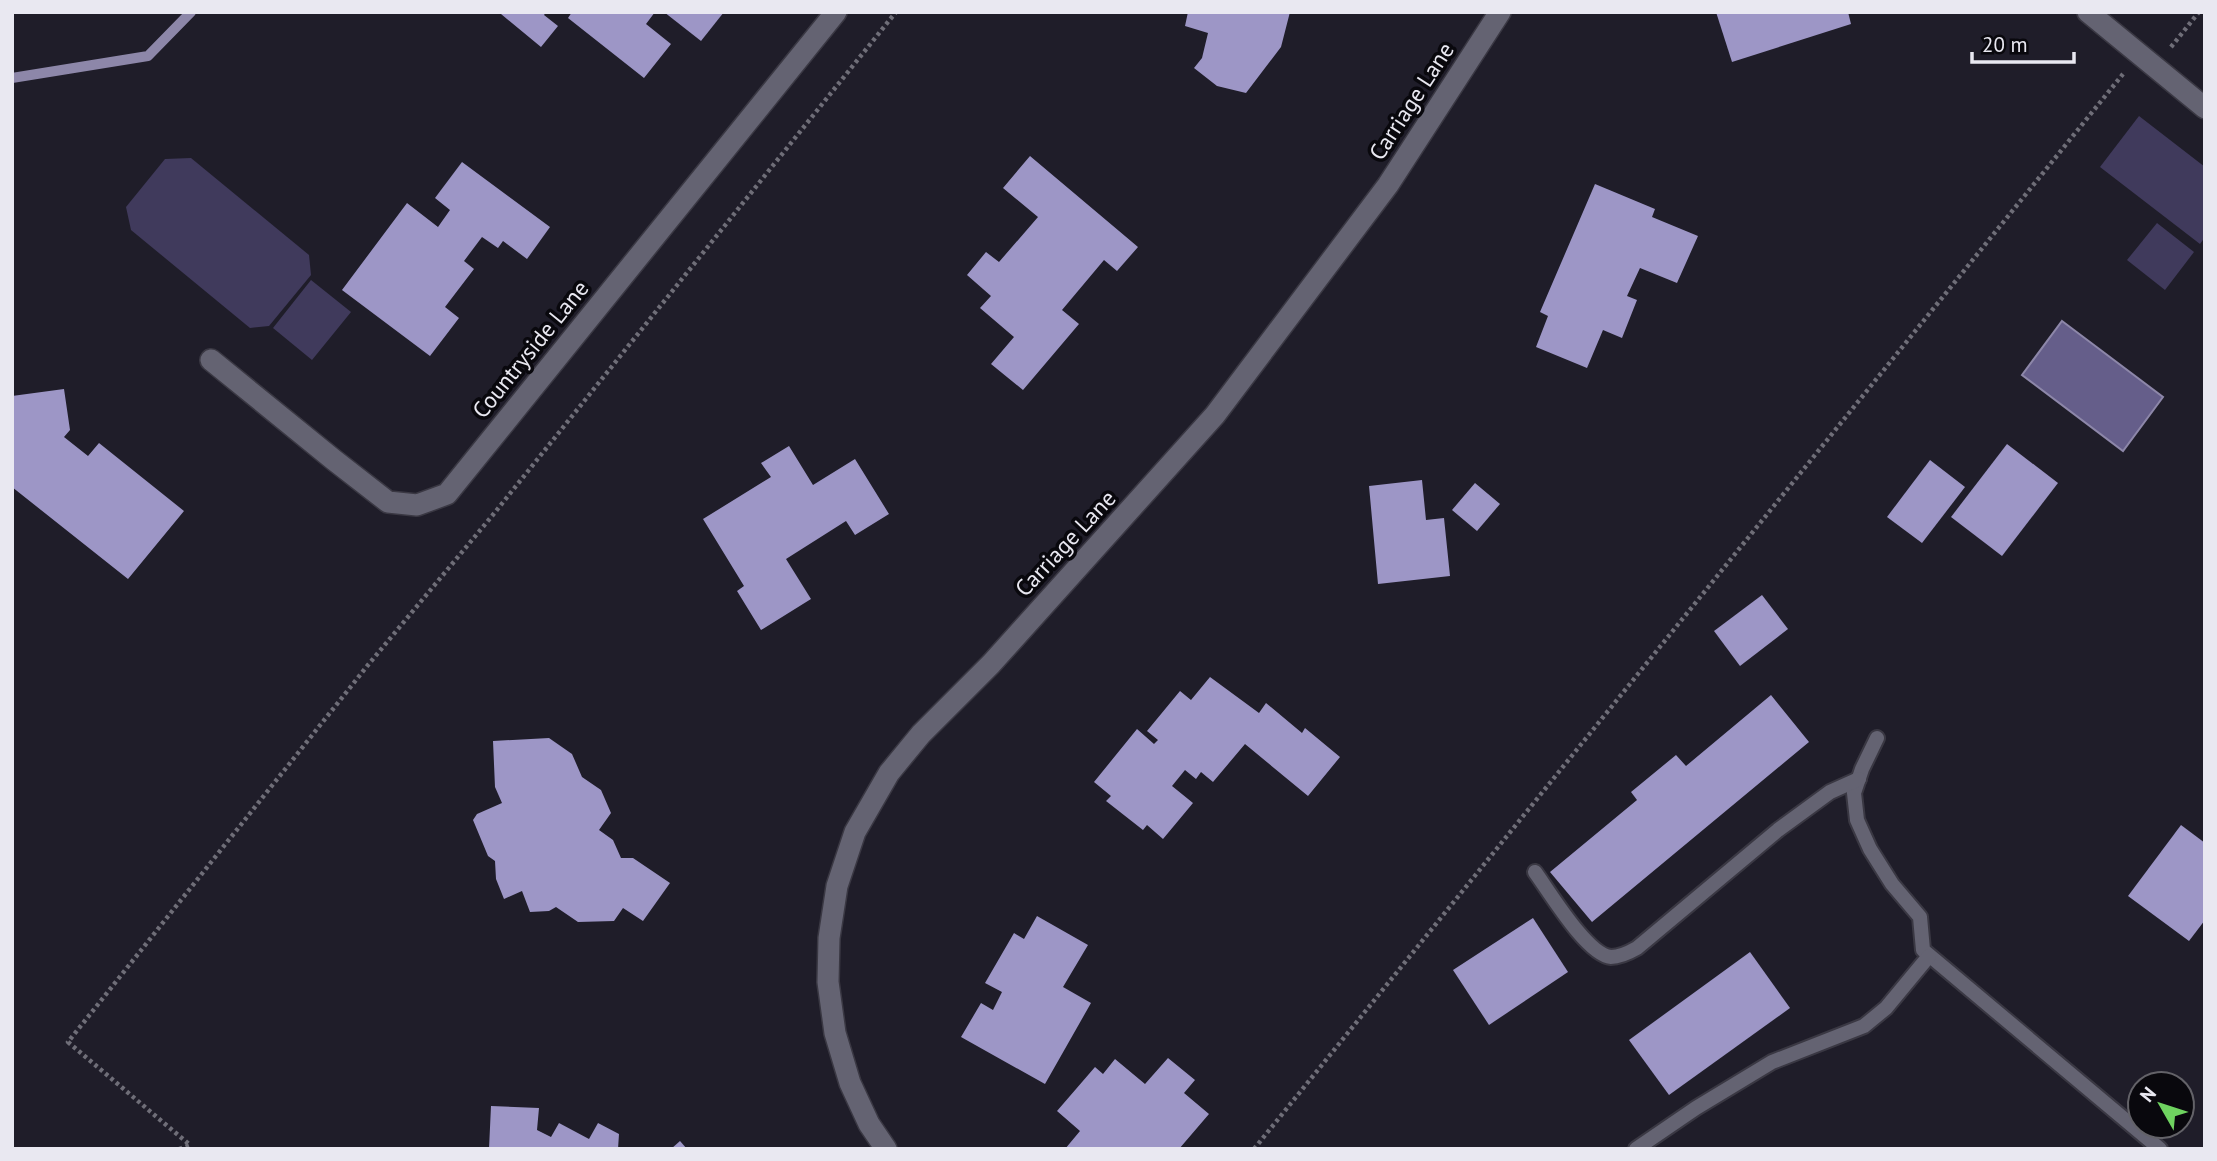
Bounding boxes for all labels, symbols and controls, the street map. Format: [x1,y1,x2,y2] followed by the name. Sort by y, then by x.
[1972,21,2074,65] scale bar
[1982,31,2028,58] text: 20 m
[1362,37,1460,165] street label: Carriage Lane
[466,274,594,424] street label: Countryside Lane
[1008,484,1122,602] street label: Carriage Lane
[2126,1070,2196,1140] north arrow
[2135,1082,2161,1107] text: N

